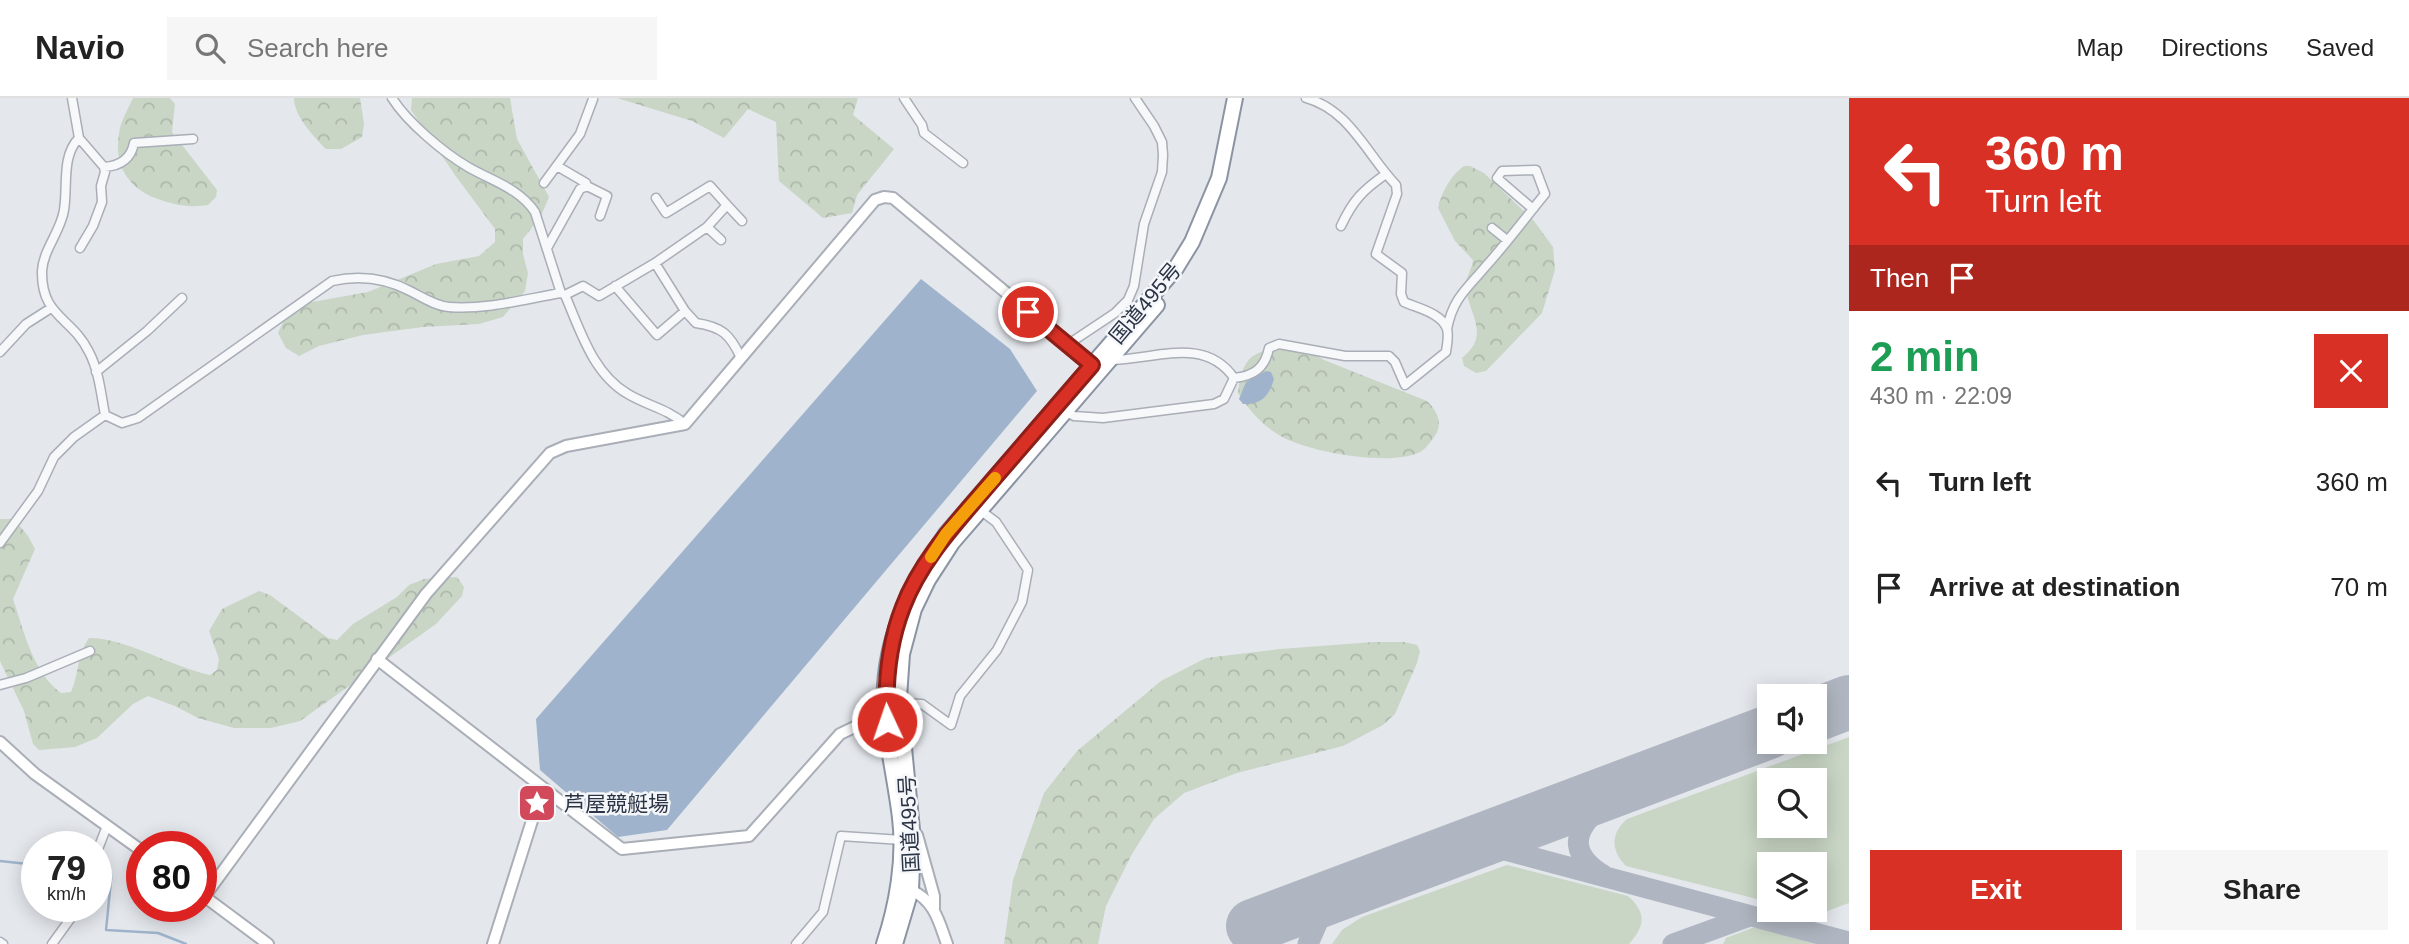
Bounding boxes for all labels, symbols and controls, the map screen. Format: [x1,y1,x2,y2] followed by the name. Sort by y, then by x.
[167,17,657,80] search box
[35,29,125,66] text: Navio
[191,29,229,67] icon: search
[247,33,389,63] text: Search here
[2077,34,2123,61] text: Map
[2161,34,2268,61] text: Directions
[2306,34,2374,61] text: Saved
[1870,126,1961,217] icon: left
[1985,126,2124,180] text: 360 m
[1985,183,2101,219] text: Turn left
[1105,258,1185,348] street label: 国道495号
[1943,259,1981,297] icon: arrive
[1870,263,1929,293] text: Then
[998,282,1058,342] pin
[1009,293,1047,331] icon: arrive
[1870,333,1980,380] text: 2 min
[2314,334,2388,408] button: close
[1870,383,2012,409] text: 430 m · 22:09
[1870,464,1908,502] icon: left
[1929,467,2031,497] text: Turn left
[2316,467,2388,497] text: 360 m
[1870,569,1908,607] icon: arrive
[1929,572,2180,602] text: Arrive at destination
[2330,572,2388,602] text: 70 m
[1757,684,1827,922] map controls
[1757,684,1827,754] button: sound
[850,685,924,759] position arrow
[1757,768,1827,838] button: search
[895,774,923,874] street label: 国道495号
[516,782,558,824] place icon: 芦屋競艇場
[564,792,669,815] place label: 芦屋競艇場
[126,831,217,922] speed limit sign: 80
[47,848,86,887] text: 79
[1870,850,2122,930] button: Exit
[2136,850,2388,930] button: Share
[1757,852,1827,922] button: layers
[47,884,86,904] text: km/h

